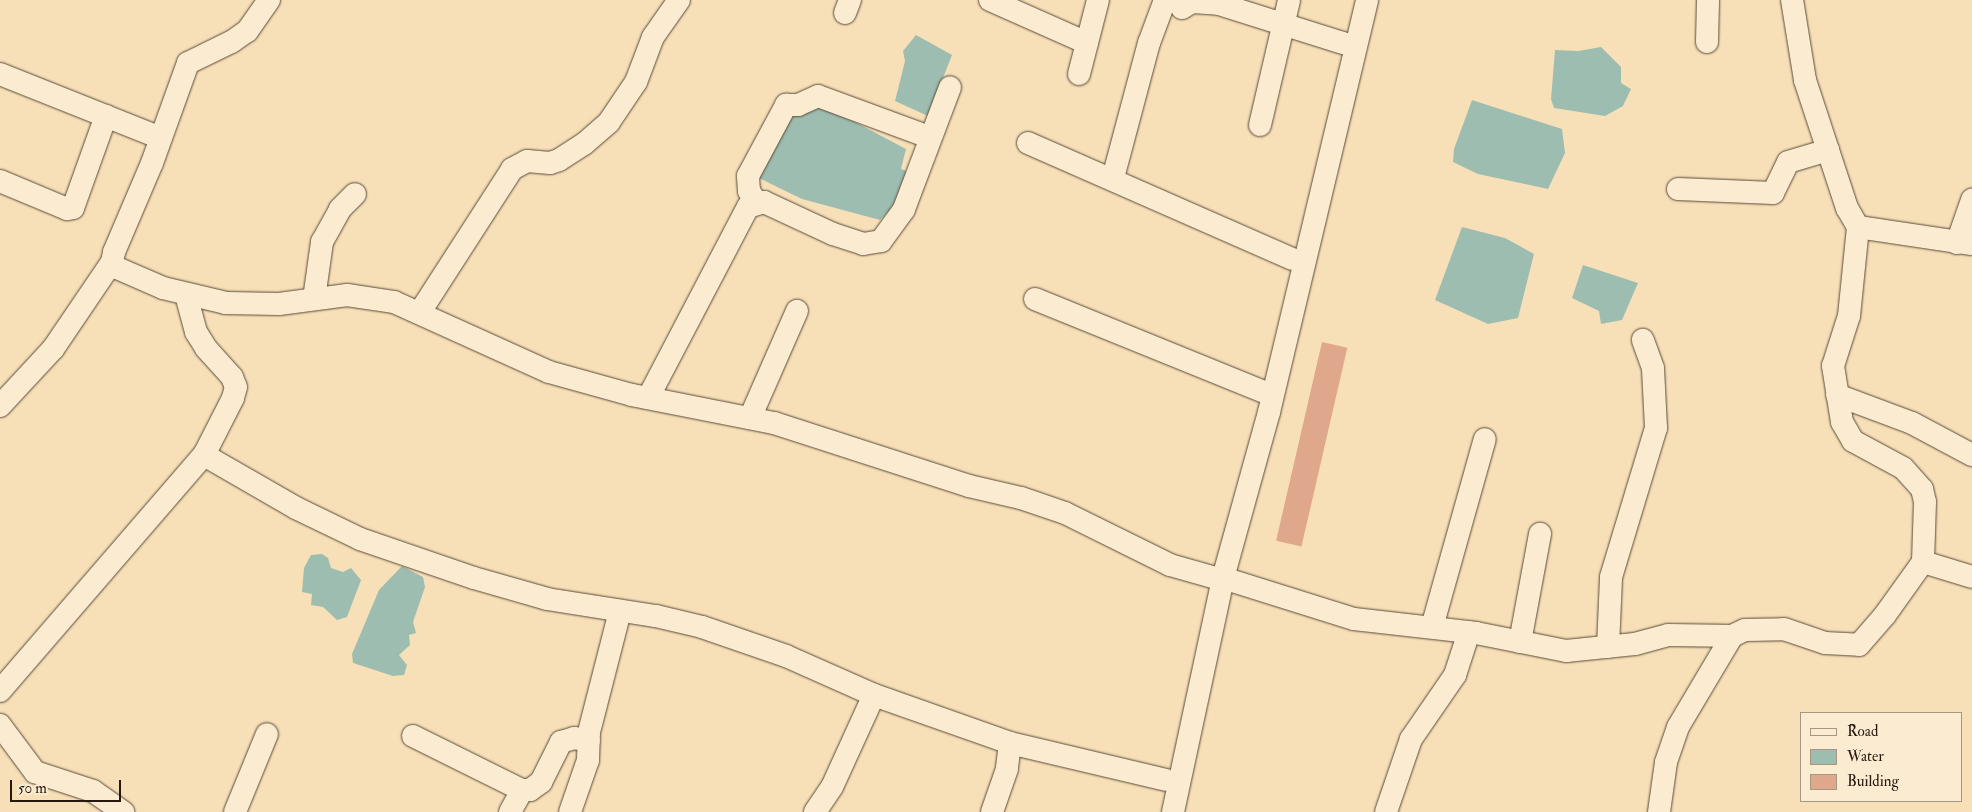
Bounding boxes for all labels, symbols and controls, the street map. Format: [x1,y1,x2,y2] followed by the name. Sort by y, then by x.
[1800,712,1962,802] legend
[1847,722,1878,741] text: Road
[1847,747,1884,766] text: Water
[12,770,124,802] scale bar
[1847,772,1899,791] text: Building
[18,779,47,798] text: 50 m

